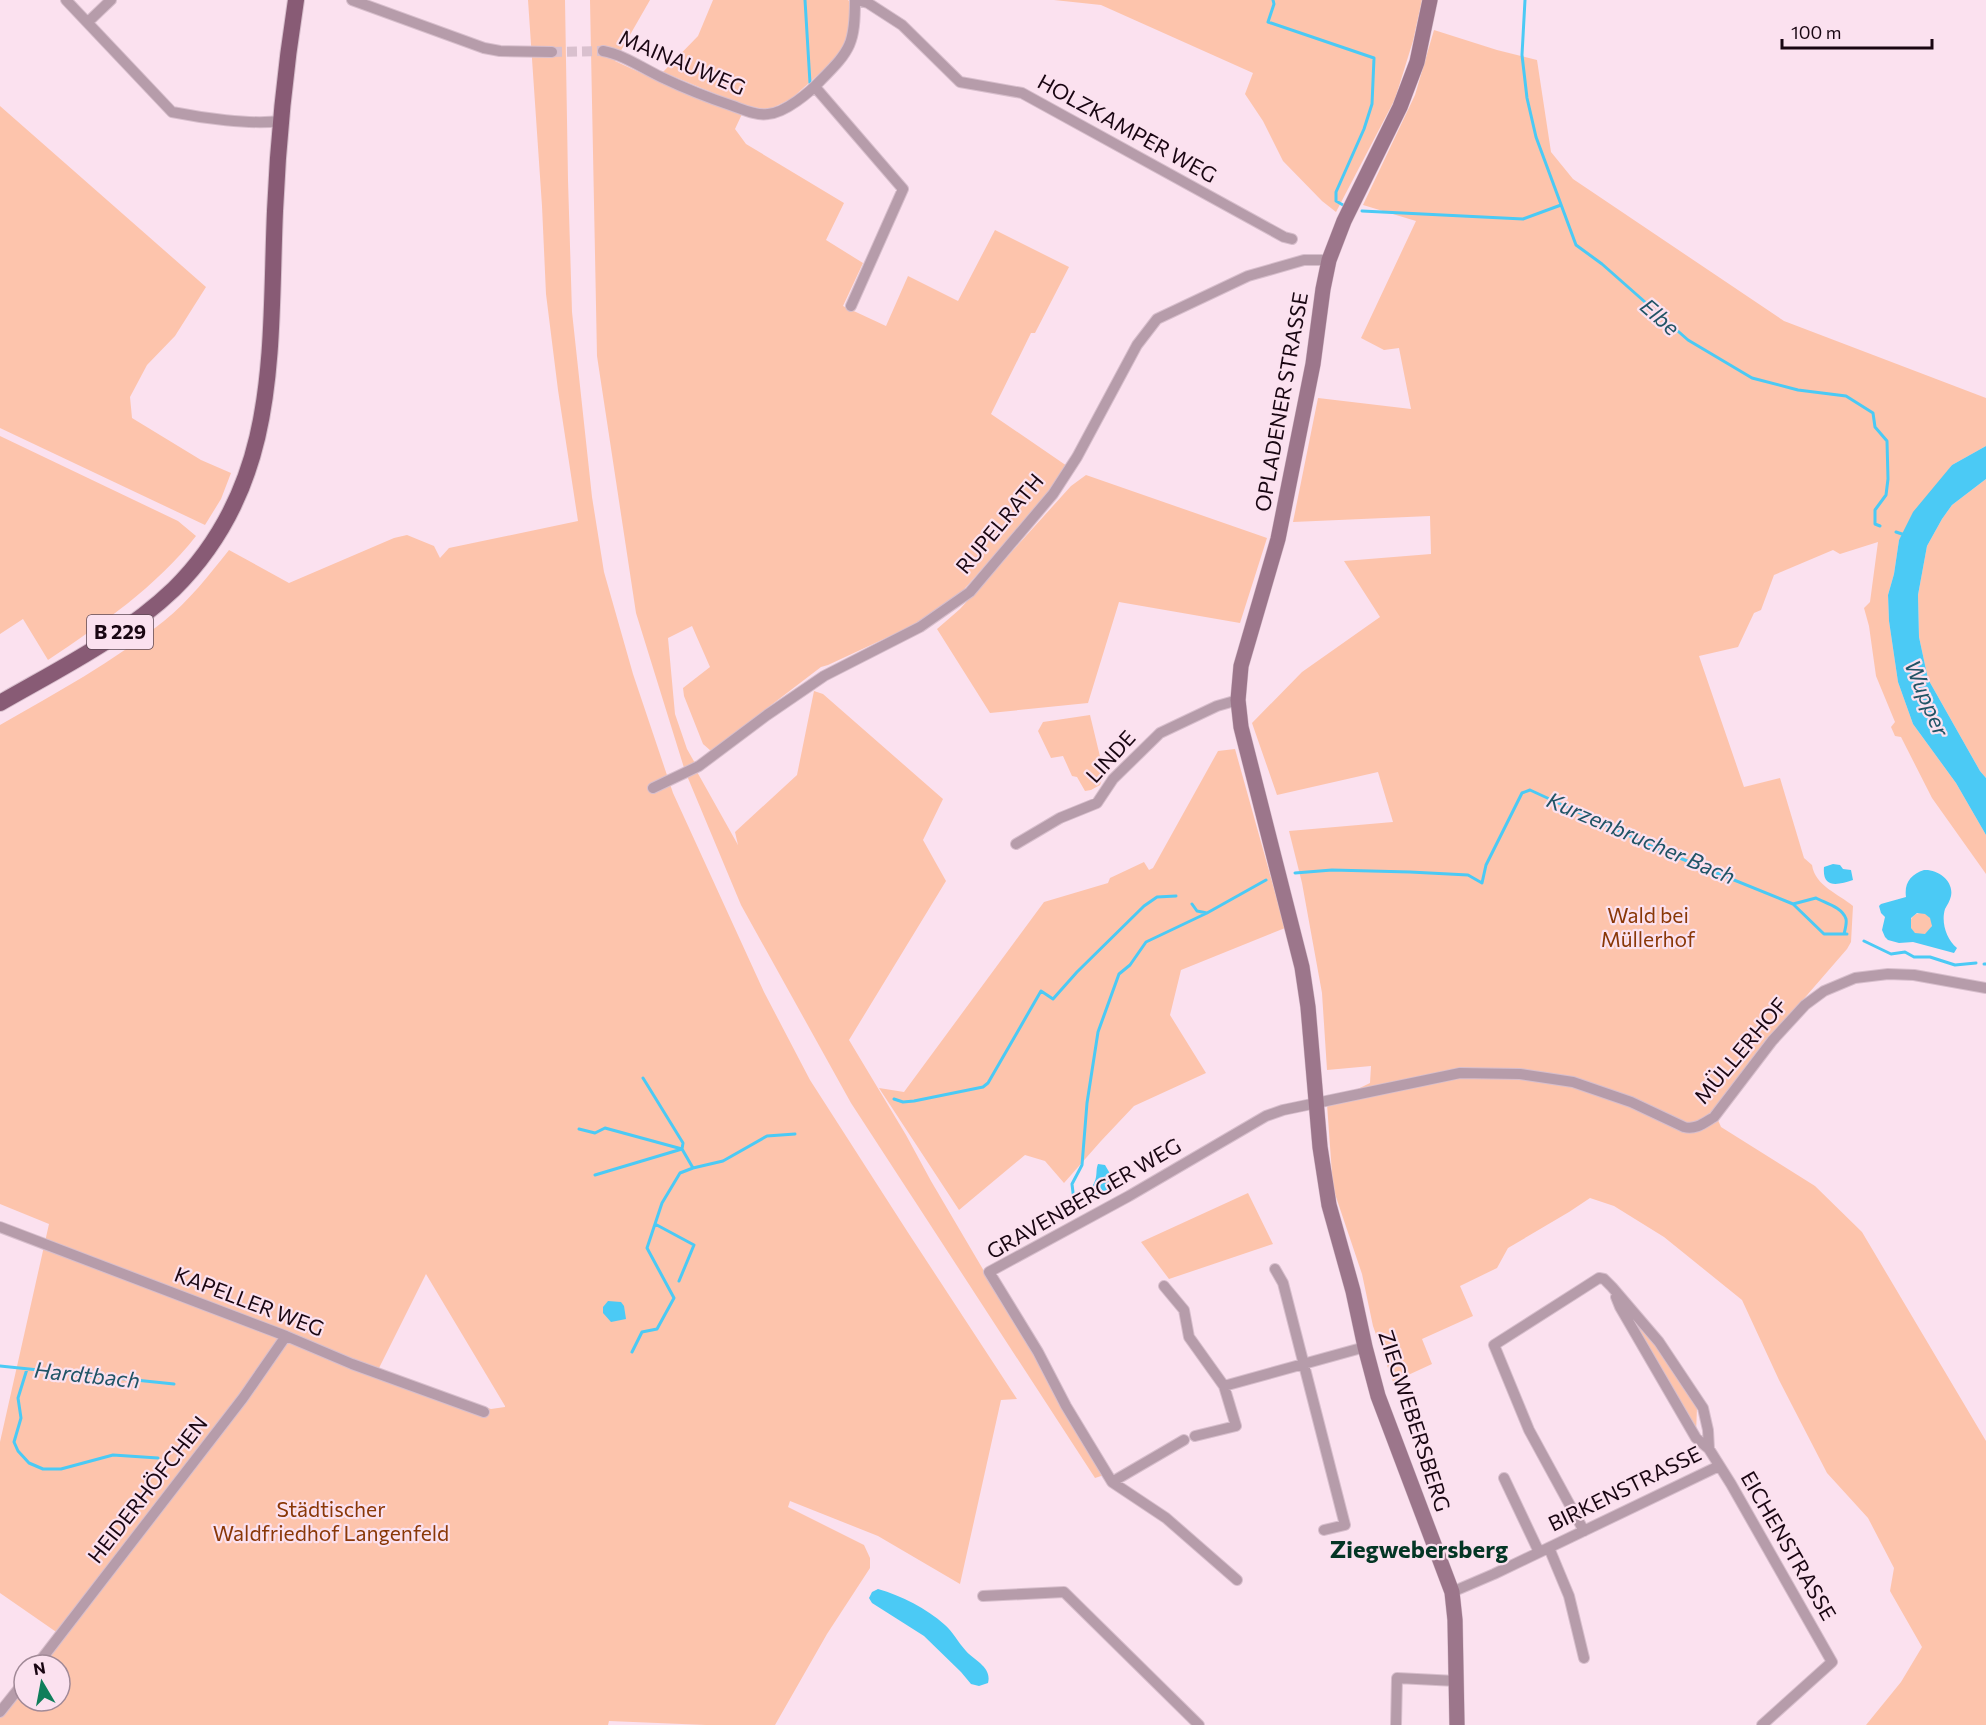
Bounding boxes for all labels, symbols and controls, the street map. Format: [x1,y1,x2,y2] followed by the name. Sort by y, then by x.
[1782,12,1932,50] scale bar
[1791,21,1841,43] text: 100 m
[616,24,750,99] street label: MAINAUWEG
[1034,68,1222,187] street label: HOLZKAMPER WEG
[1249,290,1312,513] street label: OPLADENER STRASSE
[1635,292,1686,341] water label: Elbe
[950,468,1048,578] street label: RUPELRATH
[87,615,153,649] road number: B 229
[1899,656,1956,741] water label: Wupper
[1080,725,1140,787] street label: LINDE
[1543,786,1739,889] water label: Kurzenbrucher Bach
[1601,902,1696,951] park label: Wald bei Müllerhof
[1688,992,1791,1108] street label: MÜLLERHOF
[982,1132,1185,1264] street label: GRAVENBERGER WEG
[171,1261,328,1341] street label: KAPELLER WEG
[1374,1327,1457,1514] street label: ZIEGWEBERSBERG
[33,1356,141,1393] water label: Hardtbach
[82,1411,212,1567] street label: HEIDERHÖFCHEN
[1544,1440,1705,1536] street label: BIRKENSTRASSE
[1736,1466,1842,1624] street label: EICHENSTRASSE
[213,1496,449,1545] park label: Städtischer Waldfriedhof Langenfeld
[1330,1534,1508,1563] district label: Ziegwebersberg
[12,1653,72,1713] north arrow
[32,1657,47,1678] text: N

